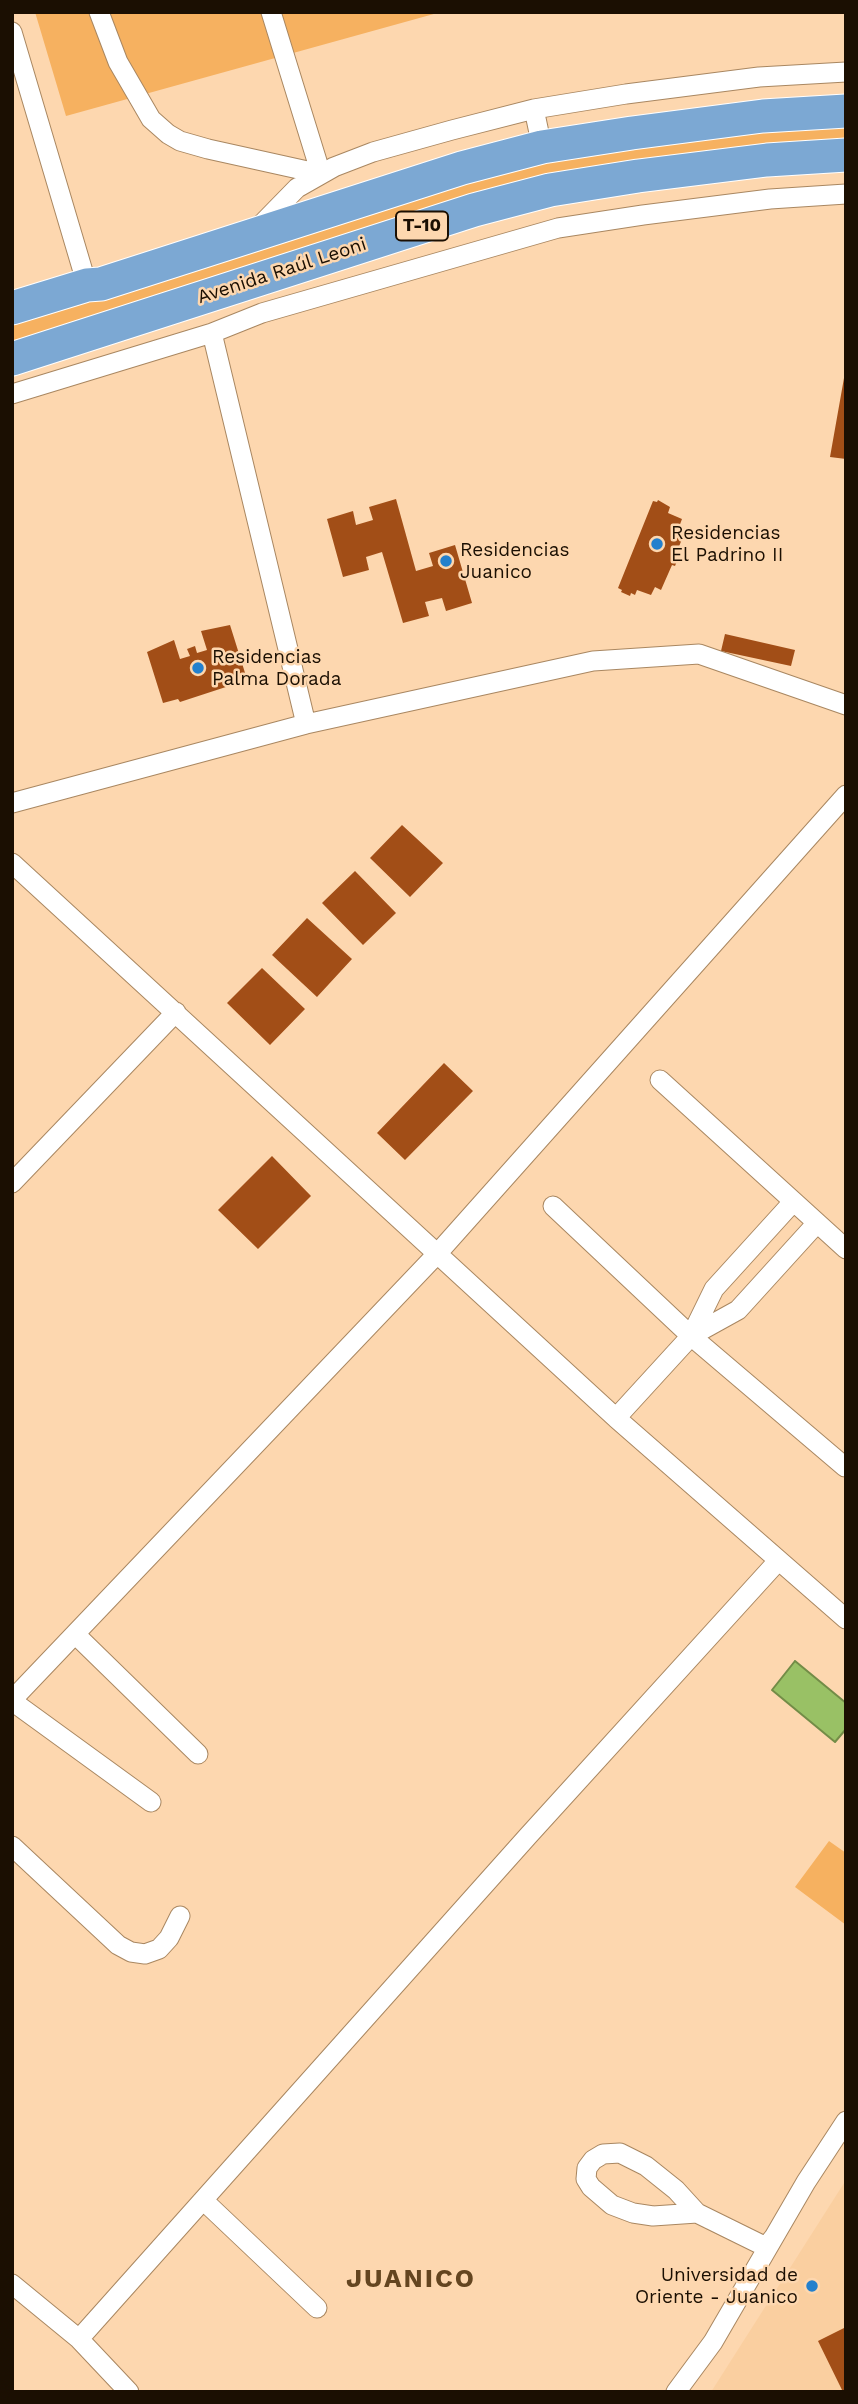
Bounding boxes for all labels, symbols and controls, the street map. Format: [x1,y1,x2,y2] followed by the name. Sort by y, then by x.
[396,211,448,240] road number: T-10
[195,233,369,309] street label: Avenida Raúl Leoni
[671,522,783,566] place label: Residencias El Padrino II
[649,536,665,552] marker: Residencias El Padrino II
[460,539,569,583] place label: Residencias Juanico
[438,553,454,569] marker: Residencias Juanico
[212,646,342,690] place label: Residencias Palma Dorada
[190,660,206,676] marker: Residencias Palma Dorada
[347,2263,475,2295] district label: JUANICO
[635,2264,798,2308] place label: Universidad de Oriente - Juanico
[804,2278,820,2294] marker: Universidad de Oriente - Juanico

